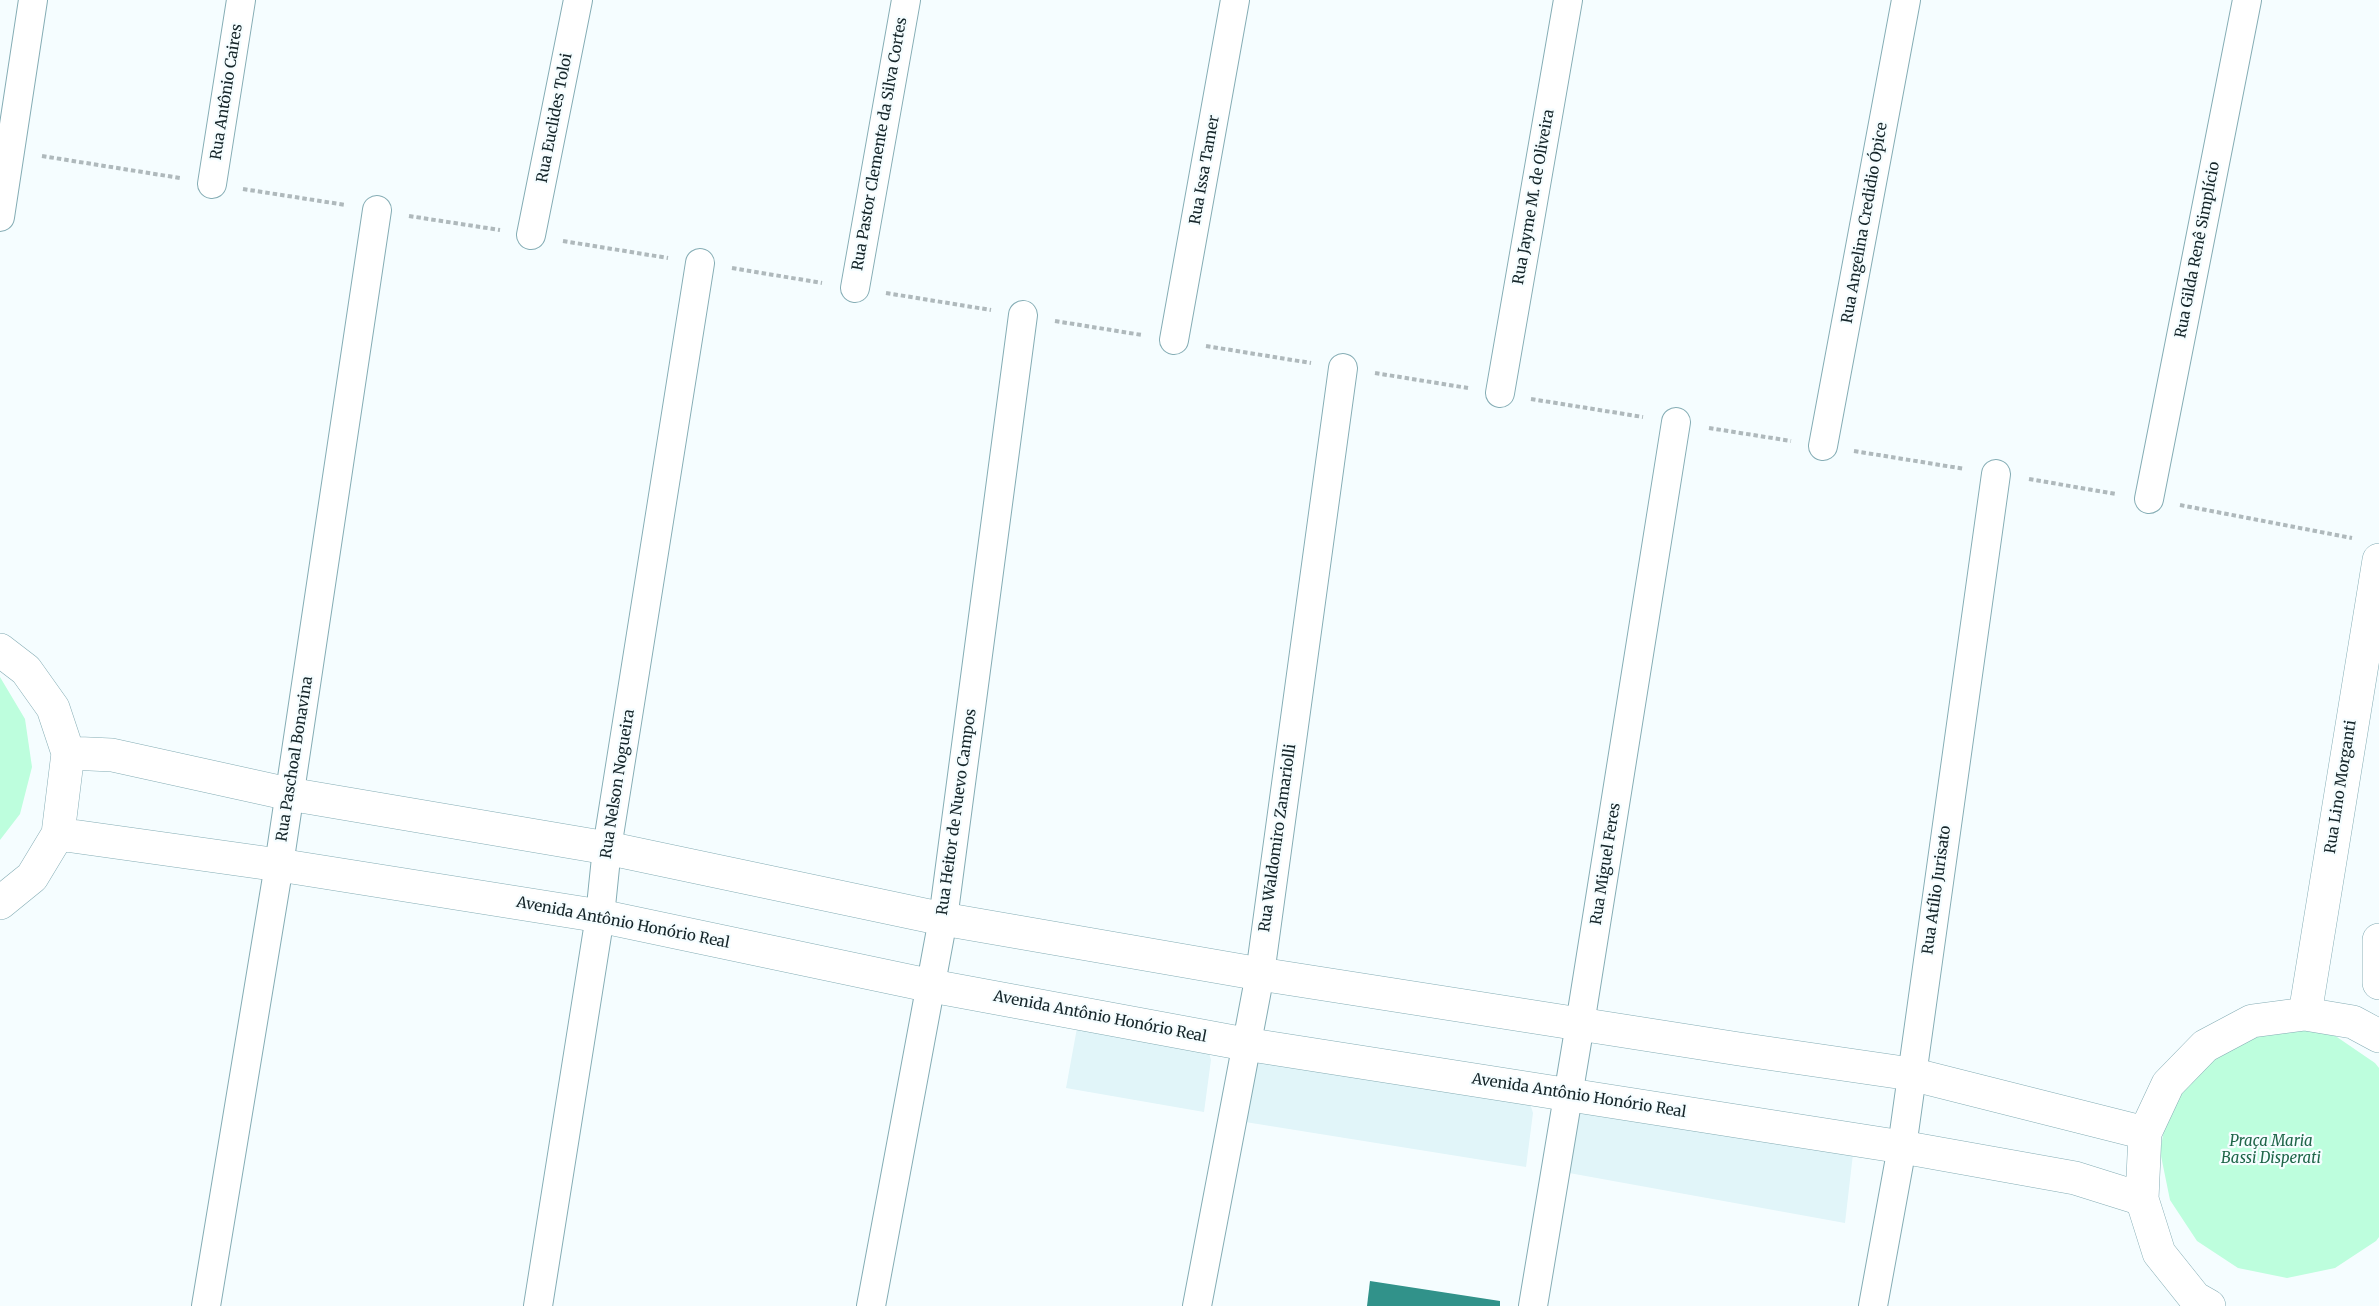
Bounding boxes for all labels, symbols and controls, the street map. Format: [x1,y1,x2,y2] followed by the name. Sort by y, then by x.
[849,16,911,272] street label: Rua Pastor Clemente da Silva Cortes
[207,23,247,161] street label: Rua Antônio Caires
[534,52,576,184] street label: Rua Euclides Toloi
[1510,108,1558,286] street label: Rua Jayme M. de Oliveira
[1187,114,1223,226] street label: Rua Issa Tamer
[1838,121,1892,325] street label: Rua Angelina Credidio Ópice
[2172,160,2224,340] street label: Rua Gilda Renê Simplício
[273,675,317,843] street label: Rua Paschoal Bonavina
[597,708,639,860] street label: Rua Nelson Nogueira
[934,708,980,916] street label: Rua Heitor de Nuevo Campos
[2322,719,2360,855] street label: Rua Lino Morganti
[1256,743,1300,933] street label: Rua Waldomiro Zamariolli
[1587,802,1625,926] street label: Rua Miguel Feres
[1919,824,1955,956] street label: Rua Atílio Jurisato
[515,893,731,953] street label: Avenida Antônio Honório Real
[992,987,1208,1047] street label: Avenida Antônio Honório Real
[1470,1070,1688,1122] street label: Avenida Antônio Honório Real
[2221,1133,2321,1168] park label: Praça Maria Bassi Disperati

